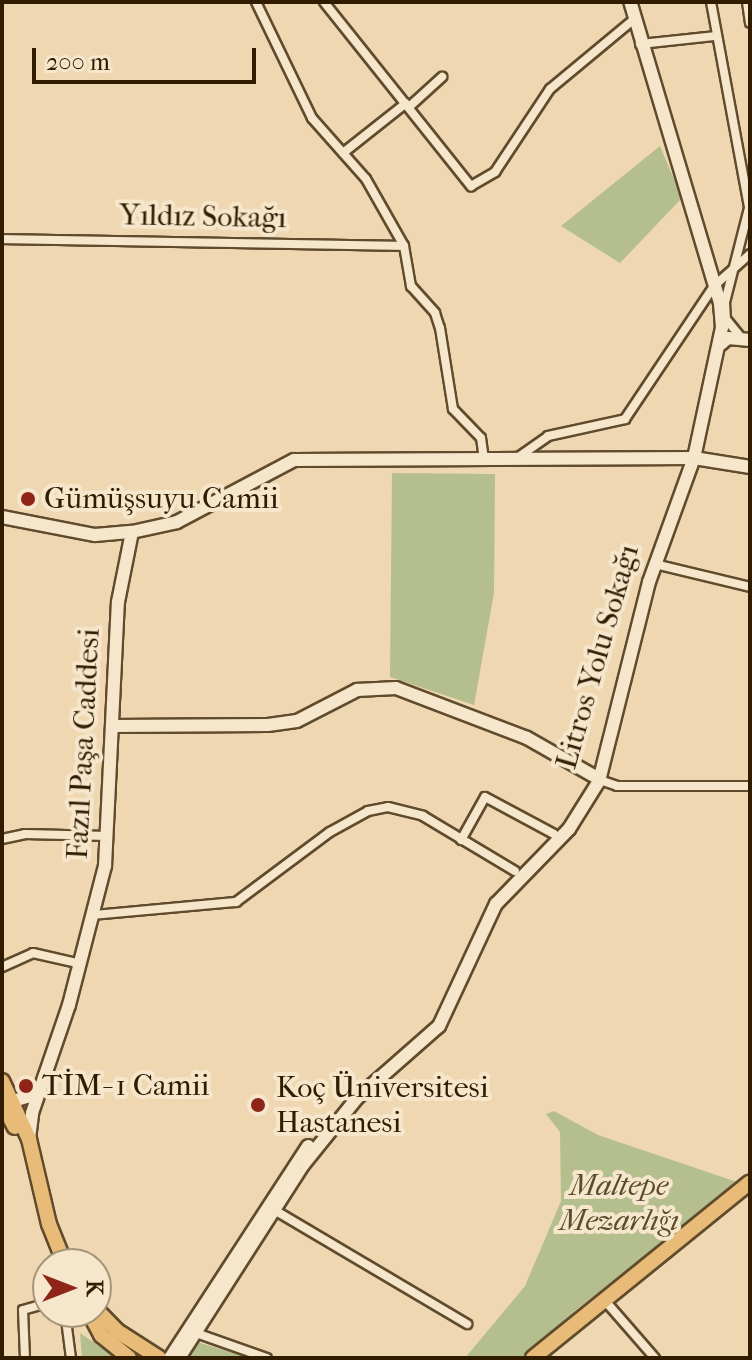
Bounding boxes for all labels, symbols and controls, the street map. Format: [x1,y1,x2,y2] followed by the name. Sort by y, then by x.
[36,32,260,82] scale bar
[46,48,110,76] text: 200 m
[119,198,287,236] street label: Yıldız Sokağı
[44,481,279,517] place label: Gümüşsuyu Camii
[19,490,37,508] marker: Gümüşsuyu Camii
[549,541,647,773] street label: Litros Yolu Sokağı
[60,628,108,860] street label: Fazıl Paşa Caddesi
[42,1068,209,1104] place label: TİM- 1 Camii
[276,1070,489,1140] place label: Koç Üniversitesi Hastanesi
[17,1077,35,1095] marker: TİM- 1 Camii
[247,1094,269,1116] marker: Koç Üniversitesi Hastanesi
[559,1168,679,1238] park label: Maltepe Mezarlığı
[32,1248,112,1328] north arrow
[81,1280,107,1296] text: K

